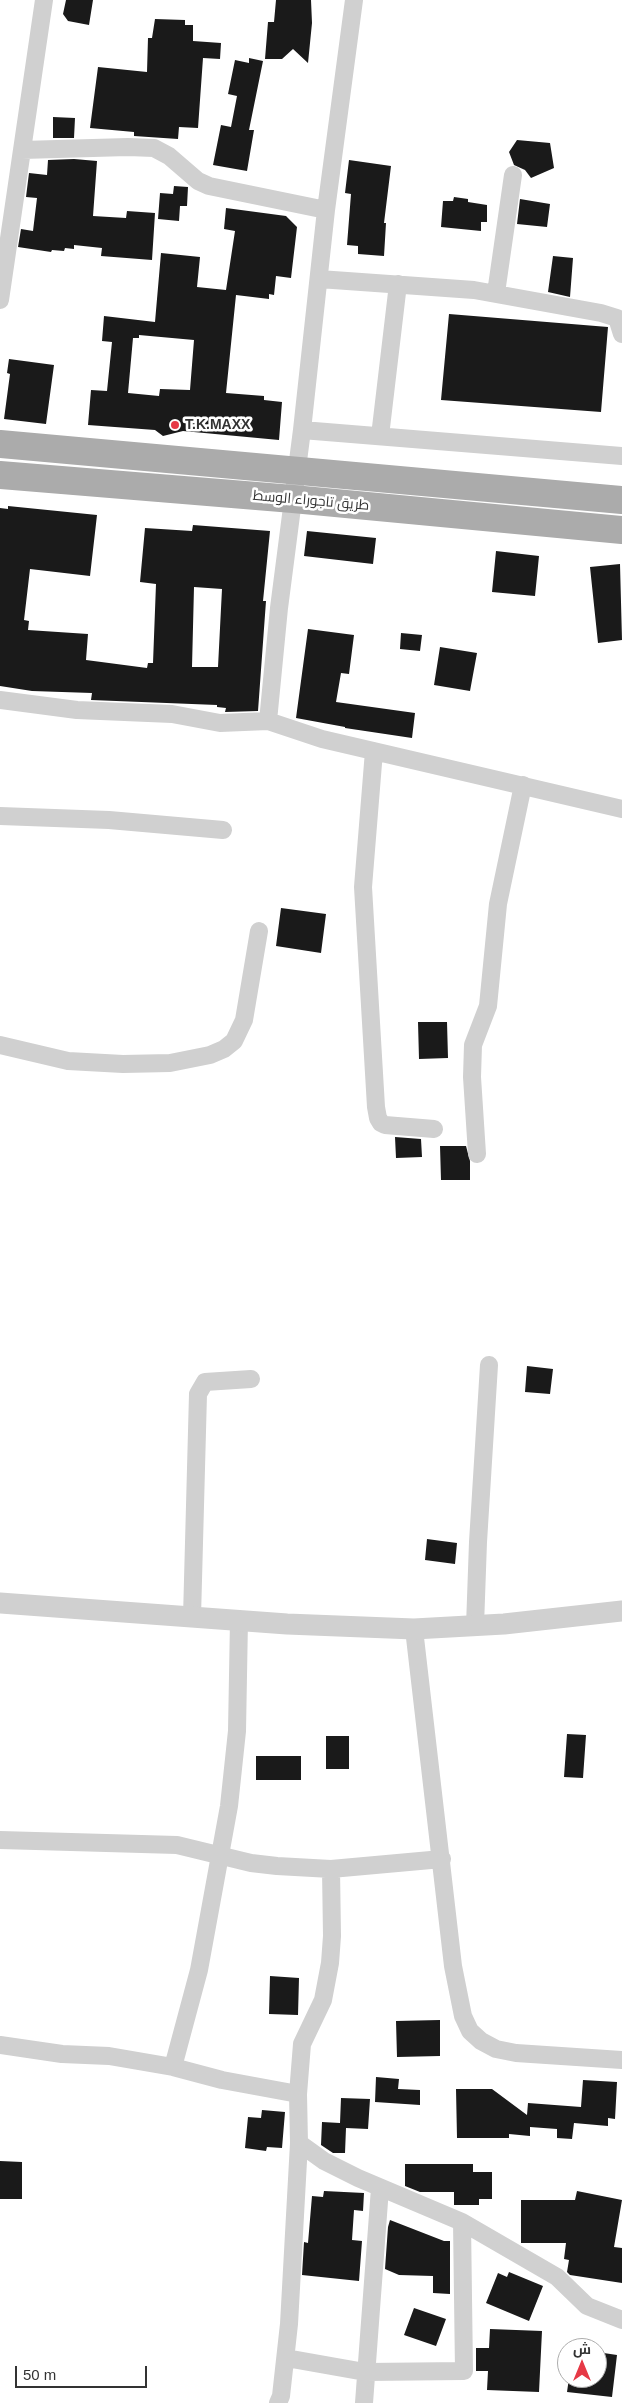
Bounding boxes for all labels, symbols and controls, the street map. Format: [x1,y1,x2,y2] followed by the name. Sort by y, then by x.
[185,417,250,433] place label: T.K.MAXX
[169,419,181,431] marker: T.K.MAXX
[252,488,370,514] street label: طريق تاجوراء الوسط
[557,2338,607,2388] north arrow
[573,2341,591,2357] text: ش
[18,2356,150,2388] scale bar
[23,2366,56,2383] text: 50 m

